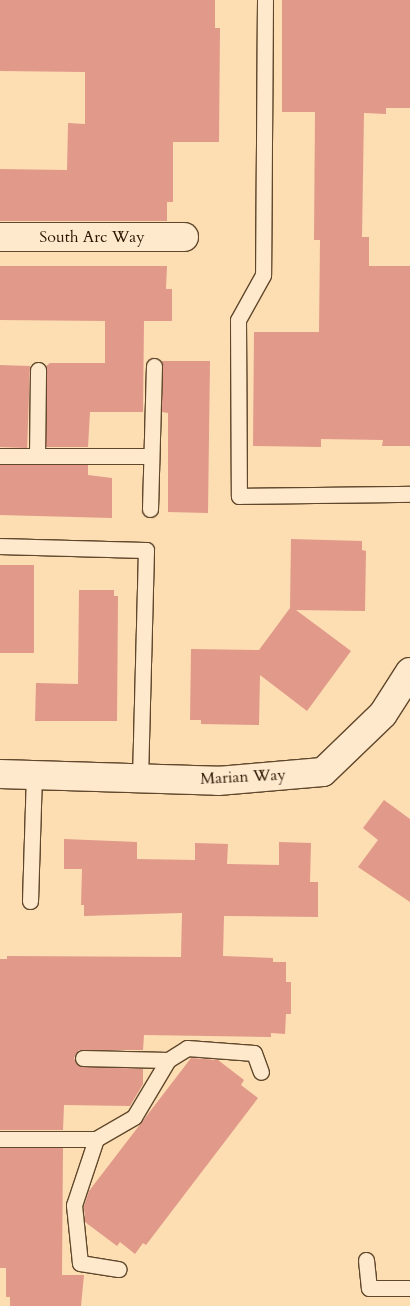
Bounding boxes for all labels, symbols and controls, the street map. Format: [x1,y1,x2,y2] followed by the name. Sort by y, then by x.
[39,227,145,247] street label: South Arc Way
[200,765,286,789] street label: Marian Way

